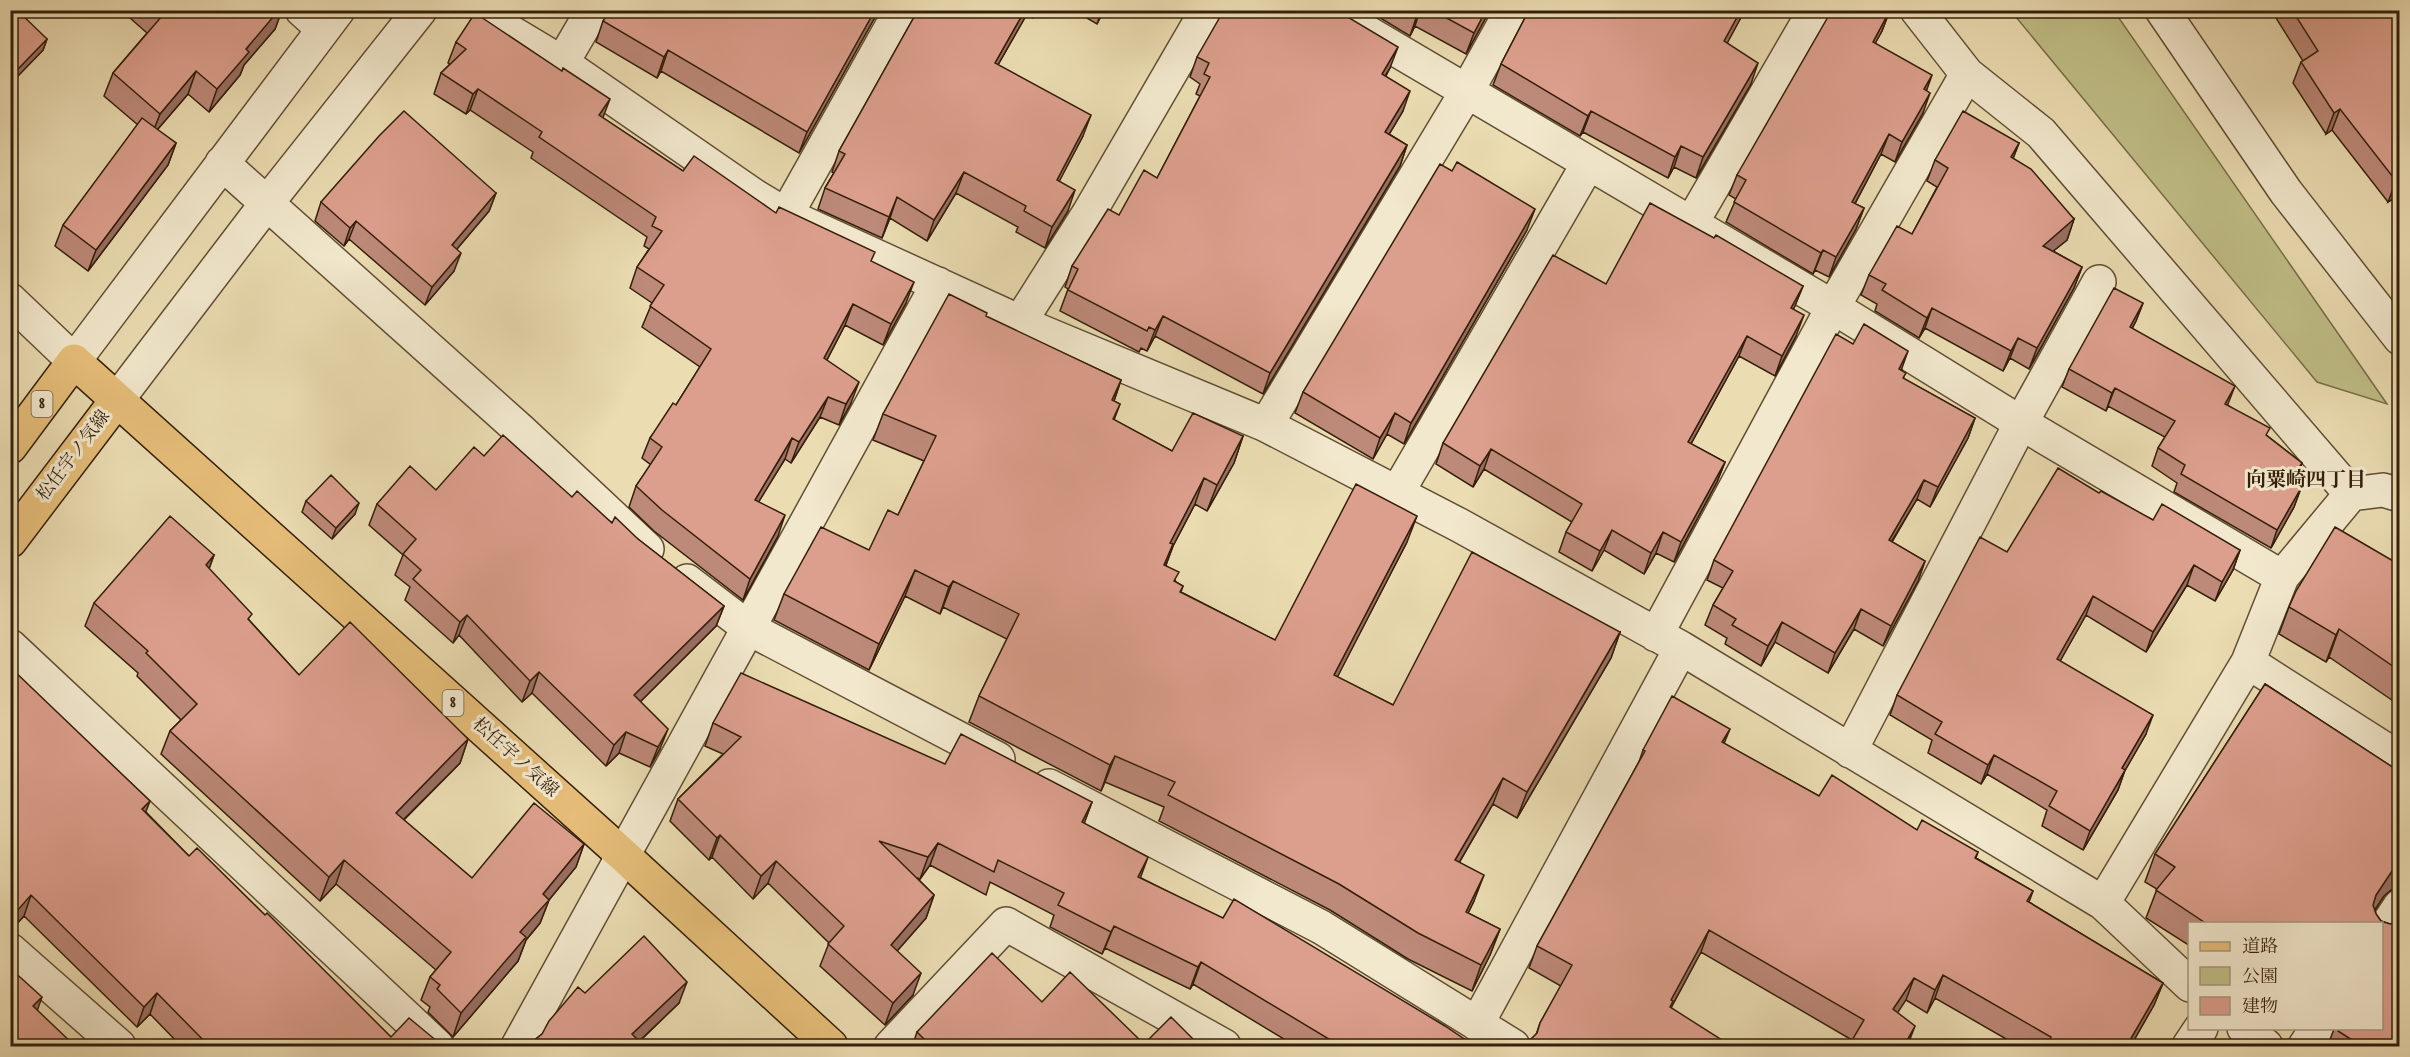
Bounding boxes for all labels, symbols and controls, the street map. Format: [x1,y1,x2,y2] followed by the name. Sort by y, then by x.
[32,391,52,417] road number: 8
[32,406,116,506] street label: 松任宇ノ気線
[2246,468,2366,493] district label: 向粟崎四丁目
[442,690,464,716] road number: 8
[467,713,563,803] street label: 松任宇ノ気線
[2188,922,2383,1030] legend
[2242,936,2278,959] text: 道路
[2242,966,2278,989] text: 公園
[2242,996,2278,1019] text: 建物

